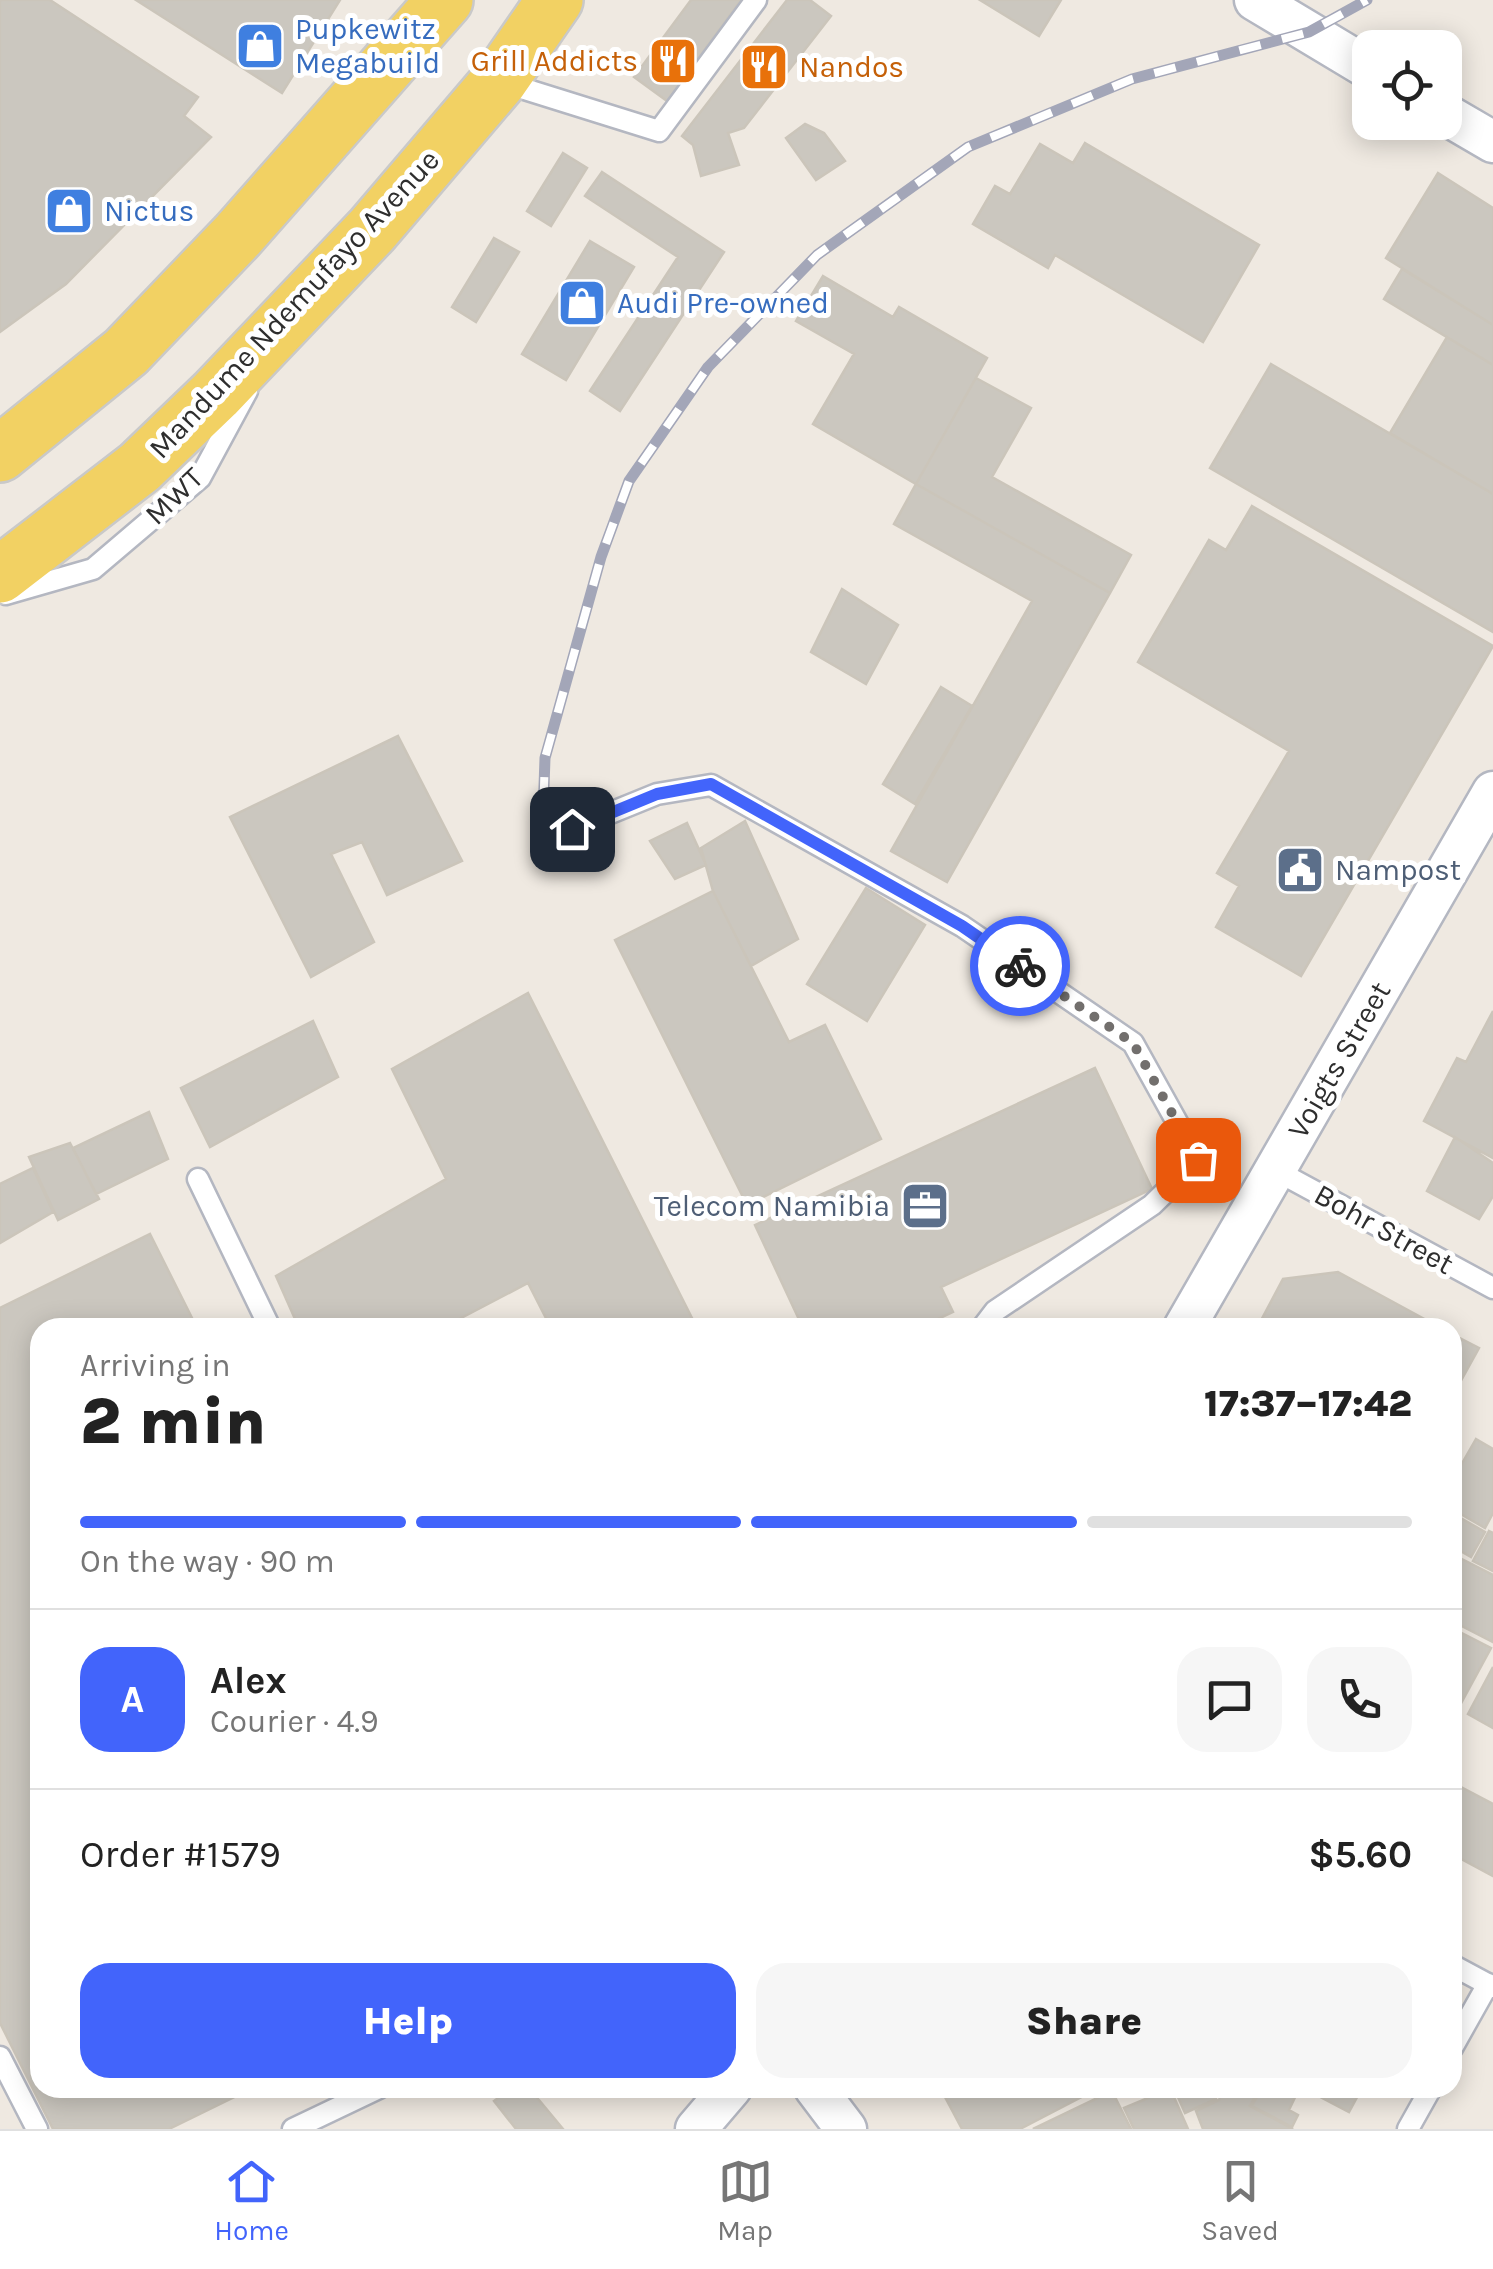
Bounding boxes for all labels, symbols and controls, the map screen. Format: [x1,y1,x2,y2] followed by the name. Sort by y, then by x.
[295,11,440,81] place label: Pupkewitz Megabuild
[234,20,286,72] shop icon: Pupkewitz Megabuild
[1352,30,1462,140] map controls
[1352,30,1462,140] button: locate
[647,35,699,87] restaurant icon: Grill Addicts
[738,41,790,93] restaurant icon: Nandos
[471,43,638,79] place label: Grill Addicts
[799,49,904,85] place label: Nandos
[141,142,447,466] street label: Mandume Ndemufayo Avenue
[43,185,95,237] shop icon: Nictus
[104,193,194,229] place label: Nictus
[556,277,608,329] shop icon: Audi Pre-owned
[617,285,829,321] place label: Audi Pre-owned
[137,460,211,532] street label: MWT
[530,787,615,872] pin
[545,802,600,857] icon: home
[1274,844,1326,896] public building icon: Nampost
[1335,852,1461,888] place label: Nampost
[970,916,1070,1016] courier
[993,939,1048,994] icon: bike
[1280,975,1398,1145] street label: Voigts Street
[1156,1118,1241,1203] pin
[1171,1133,1226,1188] icon: bag
[1308,1176,1460,1282] street label: Bohr Street
[899,1180,951,1232] office icon: Telecom Namibia
[654,1188,890,1224] place label: Telecom Namibia
[80,1347,231,1384] text: Arriving in
[1204,1381,1412,1426] text: 17:37–17:42
[80,1383,266,1459] text: 2 min
[80,1543,335,1580] text: On the way · 90 m
[1177,1647,1282,1752] button: chat
[1307,1647,1412,1752] button: phone
[210,1658,287,1703] text: Alex
[121,1677,144,1722] text: A
[210,1703,379,1740] text: Courier · 4.9
[80,1832,281,1877] text: Order #1579
[1308,1832,1412,1877] text: $5.60
[80,1963,736,2078] button: Help
[756,1963,1412,2078] button: Share
[214,2154,289,2247] tab: Home
[717,2154,773,2247] tab: Map
[1201,2154,1279,2247] tab: Saved

